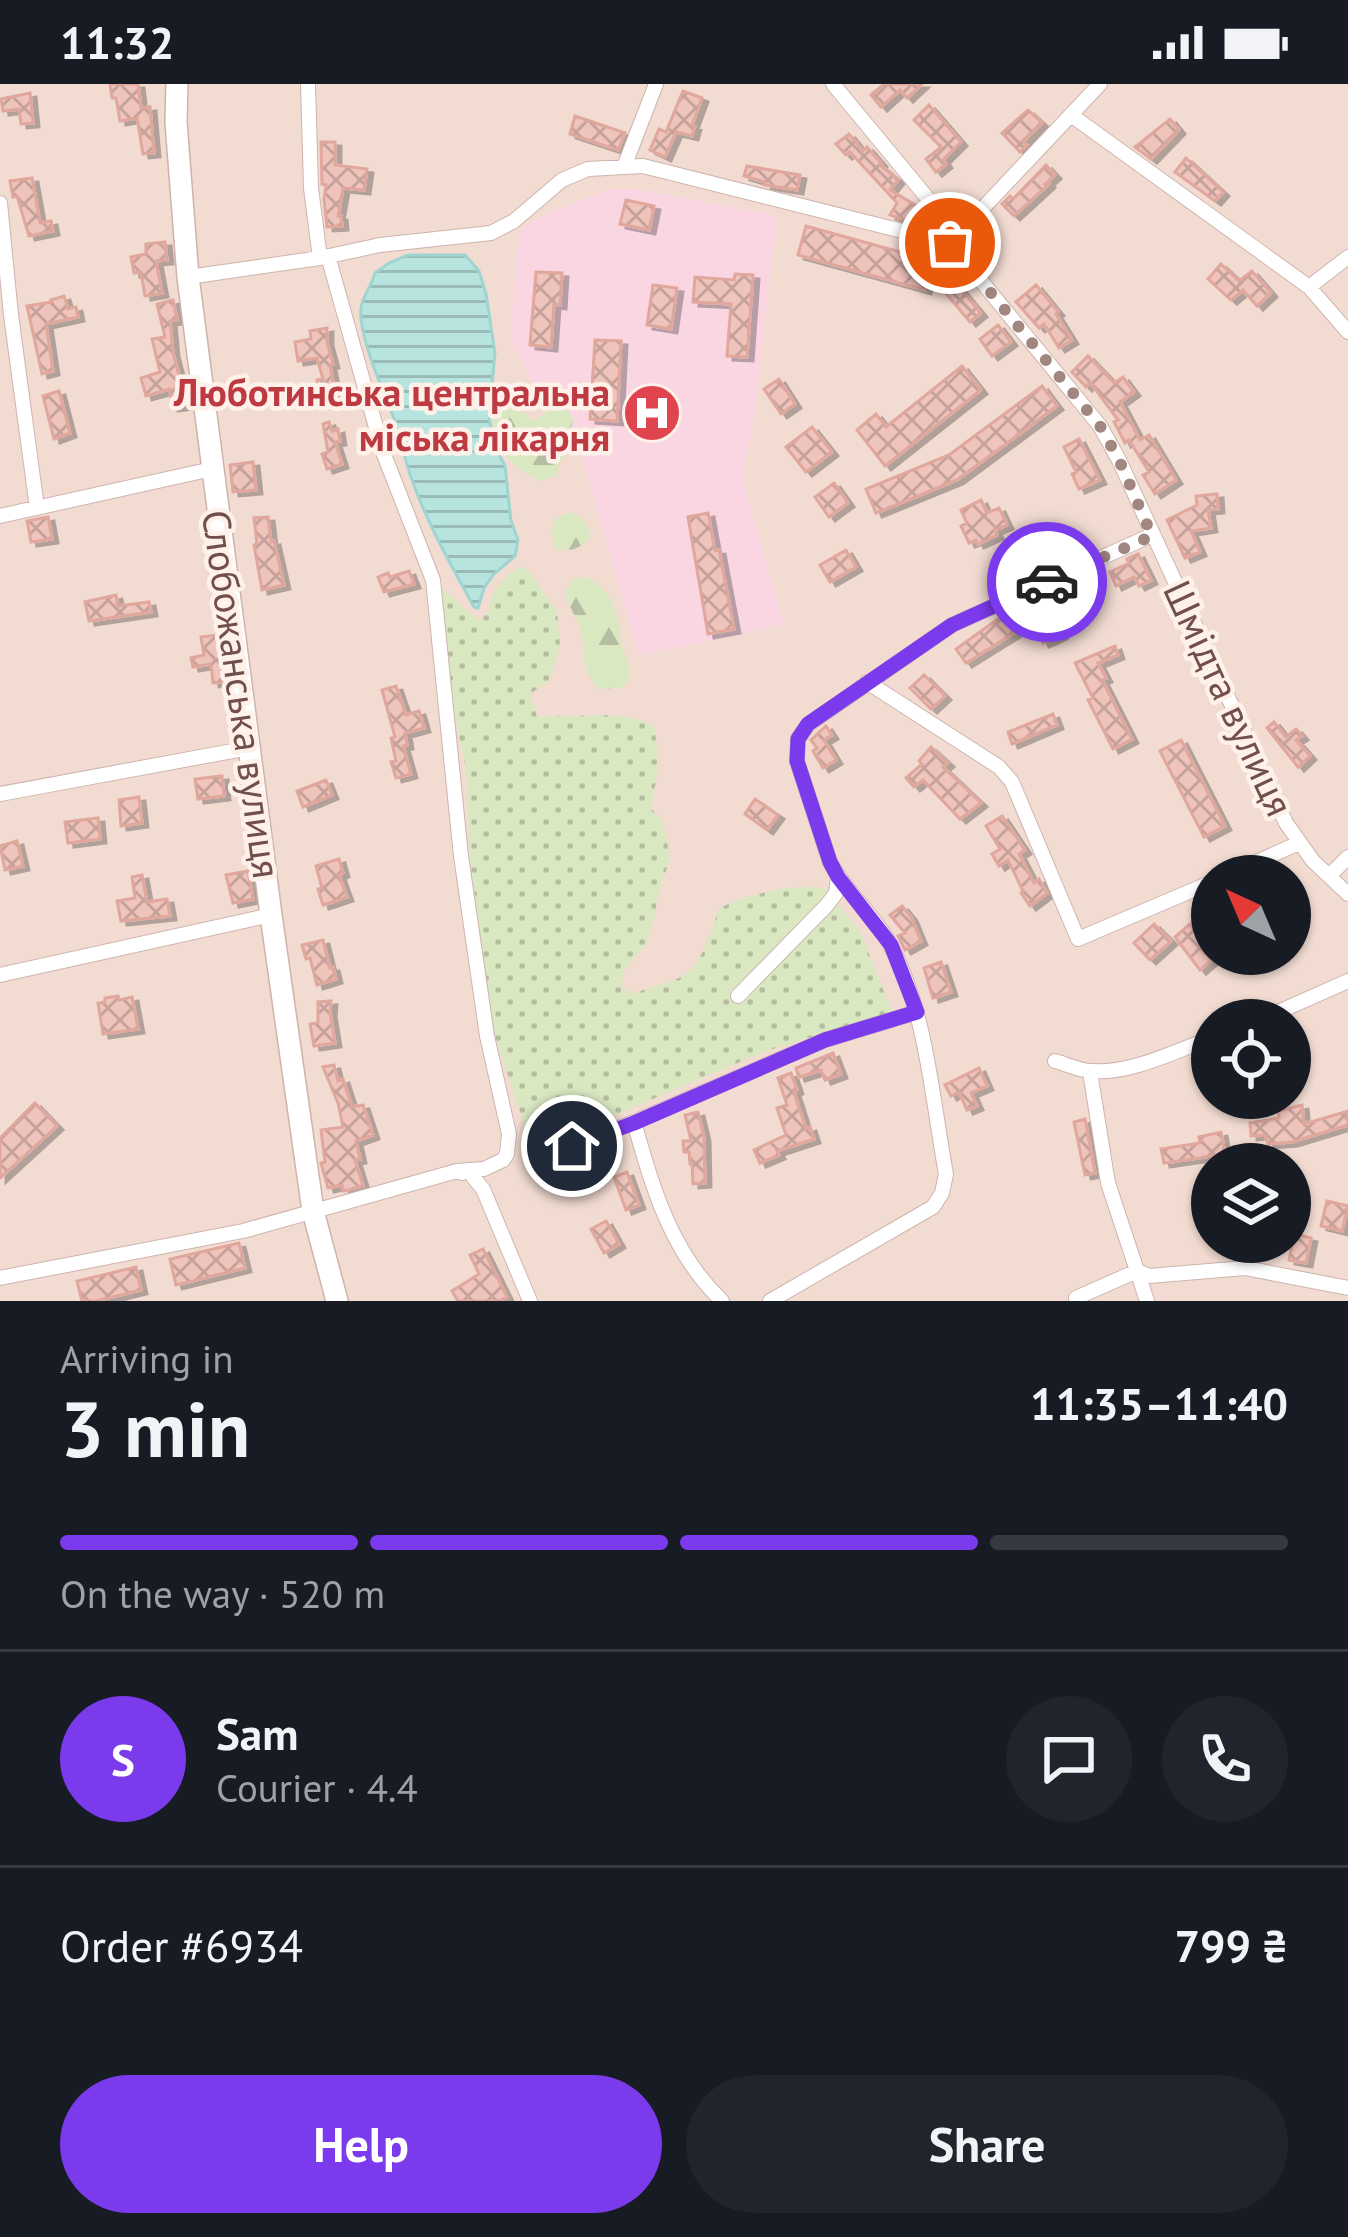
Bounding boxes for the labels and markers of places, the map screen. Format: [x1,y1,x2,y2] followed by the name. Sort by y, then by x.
[899,192,1001,294] pin
[173,366,610,462] place label: Люботинська центральна міська лікарня
[621,382,683,444] hospital icon: Люботинська центральна міська лікарня
[521,1095,623,1197] pin

